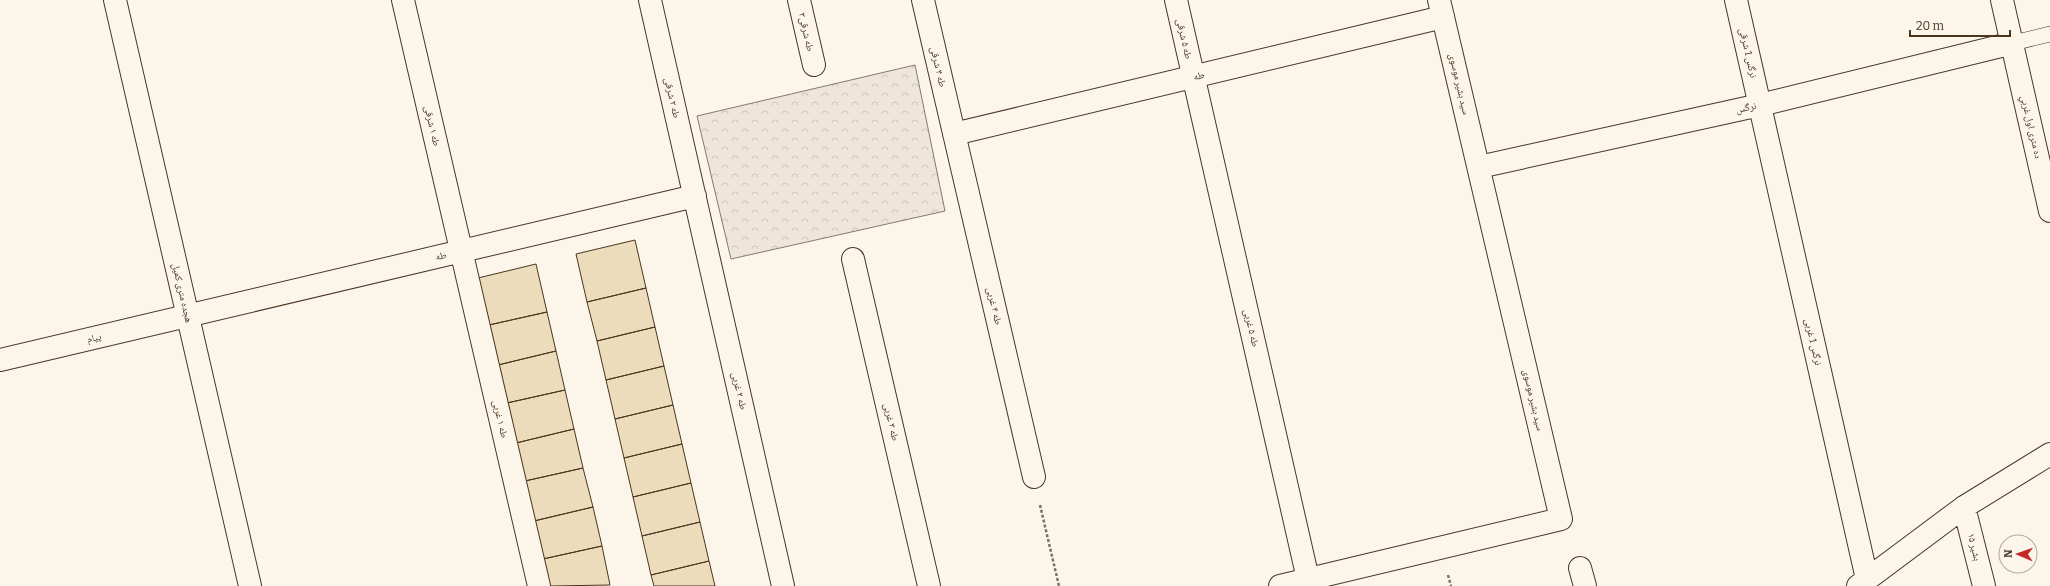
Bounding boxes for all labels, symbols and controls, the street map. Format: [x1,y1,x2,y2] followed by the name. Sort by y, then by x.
[796,11,816,53] street label: طه شرقی۳
[1910,12,2010,38] scale bar
[1174,18,1195,61] street label: طه ۵ شرقی
[1916,19,1945,33] text: 20 m
[1736,27,1760,79] street label: نرگس 1 شرقی
[928,46,949,89] street label: طه ۴ شرقی
[1446,52,1472,116] street label: سید بشیر موسوی
[1192,69,1206,83] street label: طه
[662,77,683,120] street label: طه ۲ شرقی
[2016,94,2044,160] street label: ده متری اول غربي
[1734,100,1758,116] street label: نرگس
[422,105,443,148] street label: طه ۱ شرقی
[434,249,448,263] street label: طه
[169,262,195,324] street label: هجده متری کمیل
[984,286,1004,326] street label: طه ۴ غربی
[1241,308,1261,348] street label: طه ۵ غربی
[1802,317,1824,367] street label: نرگس 1 غربی
[86,331,103,346] street label: پیام
[1520,368,1546,432] street label: سید بشیر موسوی
[729,371,749,411] street label: طه ۲ غربی
[490,399,510,439] street label: طه ۱ غربی
[881,402,901,442] street label: طه ۳ غربی
[1965,532,1983,562] street label: بشیر ۱۵
[1998,534,2038,574] north arrow
[2002,549,2015,558] text: N

